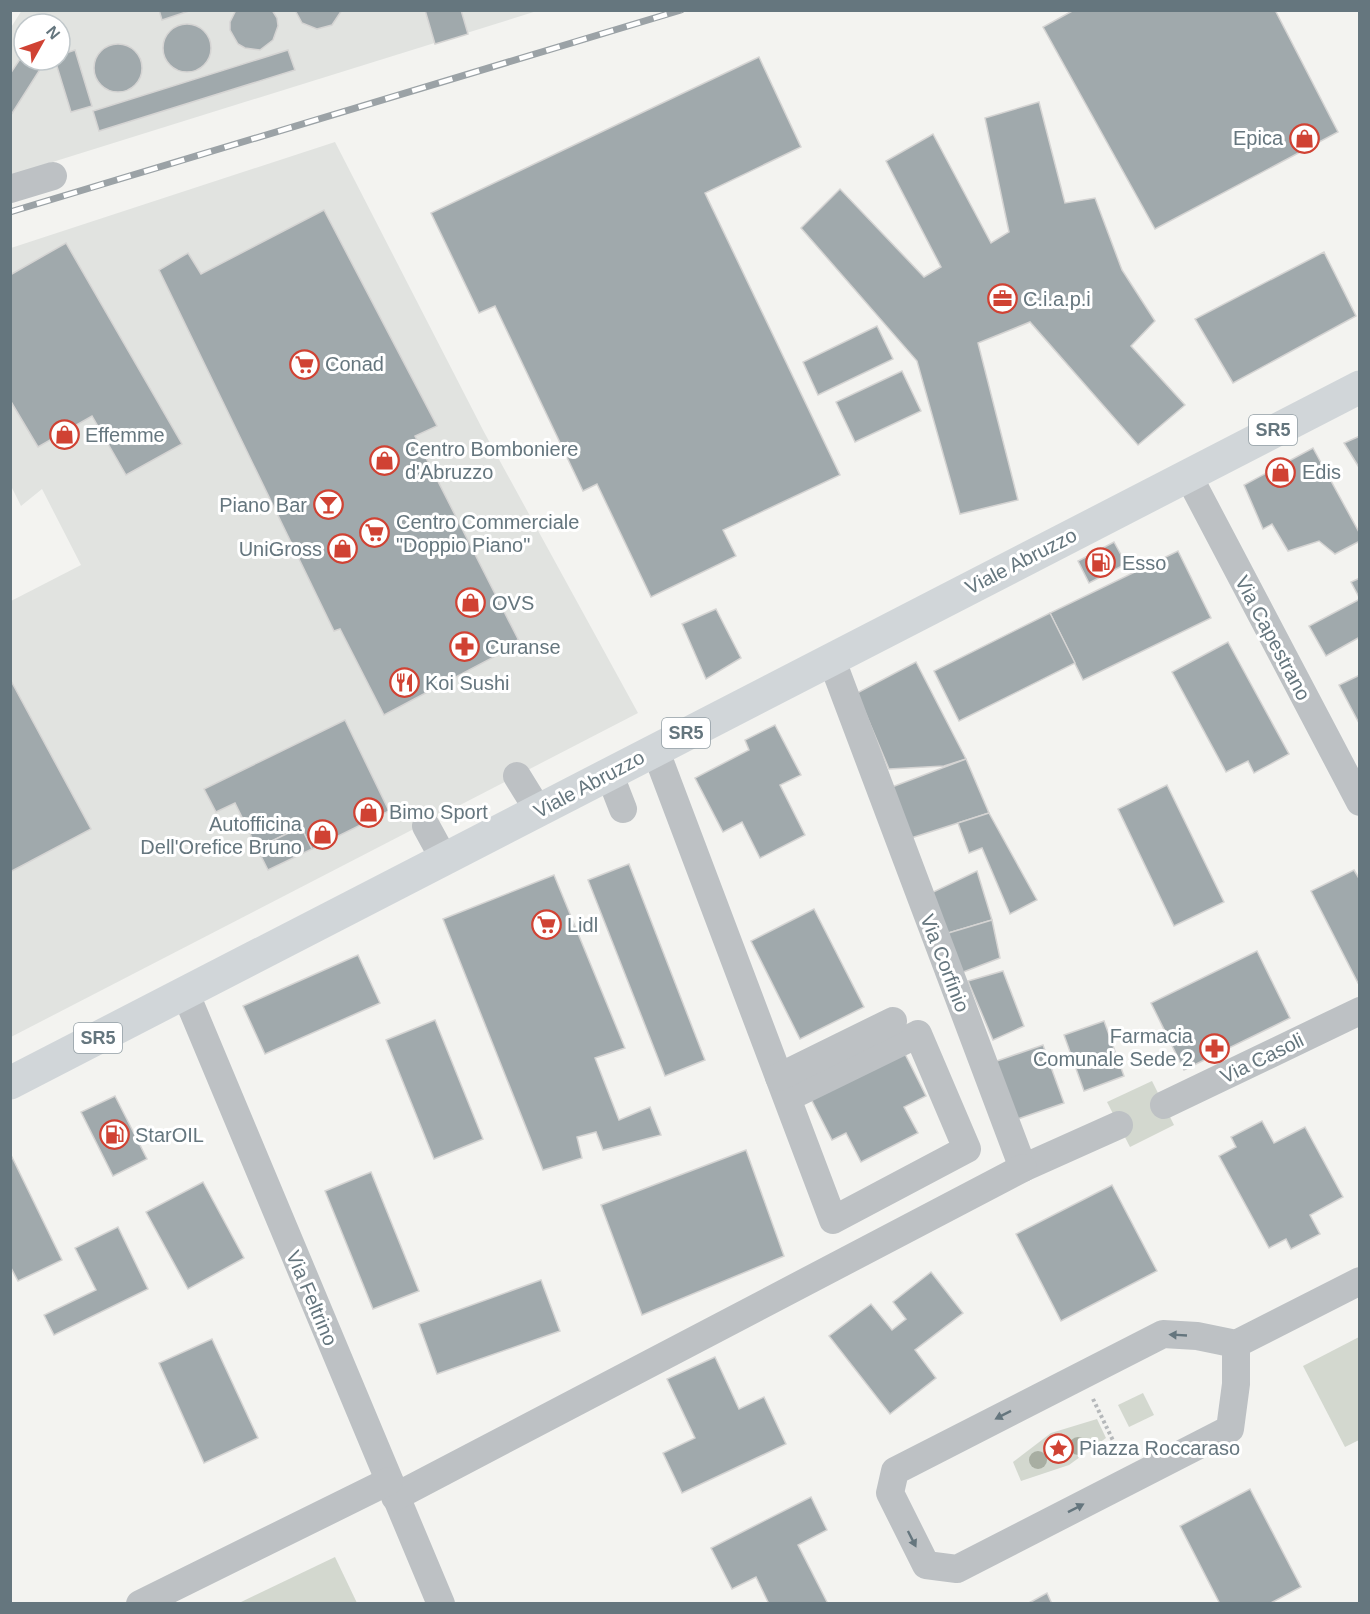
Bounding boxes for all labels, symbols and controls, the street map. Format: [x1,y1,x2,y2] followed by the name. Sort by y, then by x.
[12,12,72,72] north arrow
[43,23,63,43] text: N
[1288,122,1320,154] shop icon: Epica
[1233,127,1284,149] place label: Epica
[986,283,1018,315] office icon: C.i.a.p.i
[1023,288,1091,310] place label: C.i.a.p.i
[288,348,320,380] supermarket icon: Conad
[325,353,384,375] place label: Conad
[1249,415,1297,445] road number: SR5
[48,419,80,451] shop icon: Effemme
[85,424,165,446] place label: Effemme
[405,438,578,483] place label: Centro Bomboniere d'Abruzzo
[368,445,400,477] shop icon: Centro Bomboniere d'Abruzzo
[1265,456,1297,488] shop icon: Edis
[1302,461,1341,483] place label: Edis
[312,489,344,521] bar icon: Piano Bar
[219,494,307,516] place label: Piano Bar
[396,511,579,556] place label: Centro Commerciale "Doppio Piano"
[359,517,391,549] supermarket icon: Centro Commerciale "Doppio Piano"
[962,524,1080,598] street label: Viale Abruzzo
[327,533,359,565] shop icon: UniGross
[239,538,322,560] place label: UniGross
[1085,547,1117,579] fuel station icon: Esso
[1122,552,1166,574] place label: Esso
[1231,572,1315,704] street label: Via Capestrano
[455,587,487,619] shop icon: OVS
[492,592,534,614] place label: OVS
[448,631,480,663] pharmacy icon: Curanse
[485,636,561,658] place label: Curanse
[388,667,420,699] restaurant icon: Koi Sushi
[425,672,510,694] place label: Koi Sushi
[662,718,710,748] road number: SR5
[530,746,648,822] street label: Viale Abruzzo
[352,796,384,828] shop icon: Bimo Sport
[389,801,488,823] place label: Bimo Sport
[140,813,303,858] place label: Autofficina Dell'Orefice Bruno
[307,819,339,851] shop icon: Autofficina Dell'Orefice Bruno
[530,909,562,941] supermarket icon: Lidl
[916,911,974,1015] street label: Via Corfinio
[567,914,598,936] place label: Lidl
[74,1023,122,1053] road number: SR5
[1033,1025,1194,1070] place label: Farmacia Comunale Sede 2
[1217,1028,1307,1088] street label: Via Casoli
[1198,1032,1230,1064] pharmacy icon: Farmacia Comunale Sede 2
[98,1119,130,1151] fuel station icon: StarOIL
[135,1124,204,1146] place label: StarOIL
[282,1247,342,1349] street label: Via Feltrino
[1169,1330,1188,1339] one-way arrow
[994,1410,1011,1420] one-way arrow
[1042,1432,1074,1464] place icon: Piazza Roccaraso
[1079,1437,1240,1459] place label: Piazza Roccaraso
[1068,1503,1085,1513] one-way arrow
[908,1530,917,1547] one-way arrow

